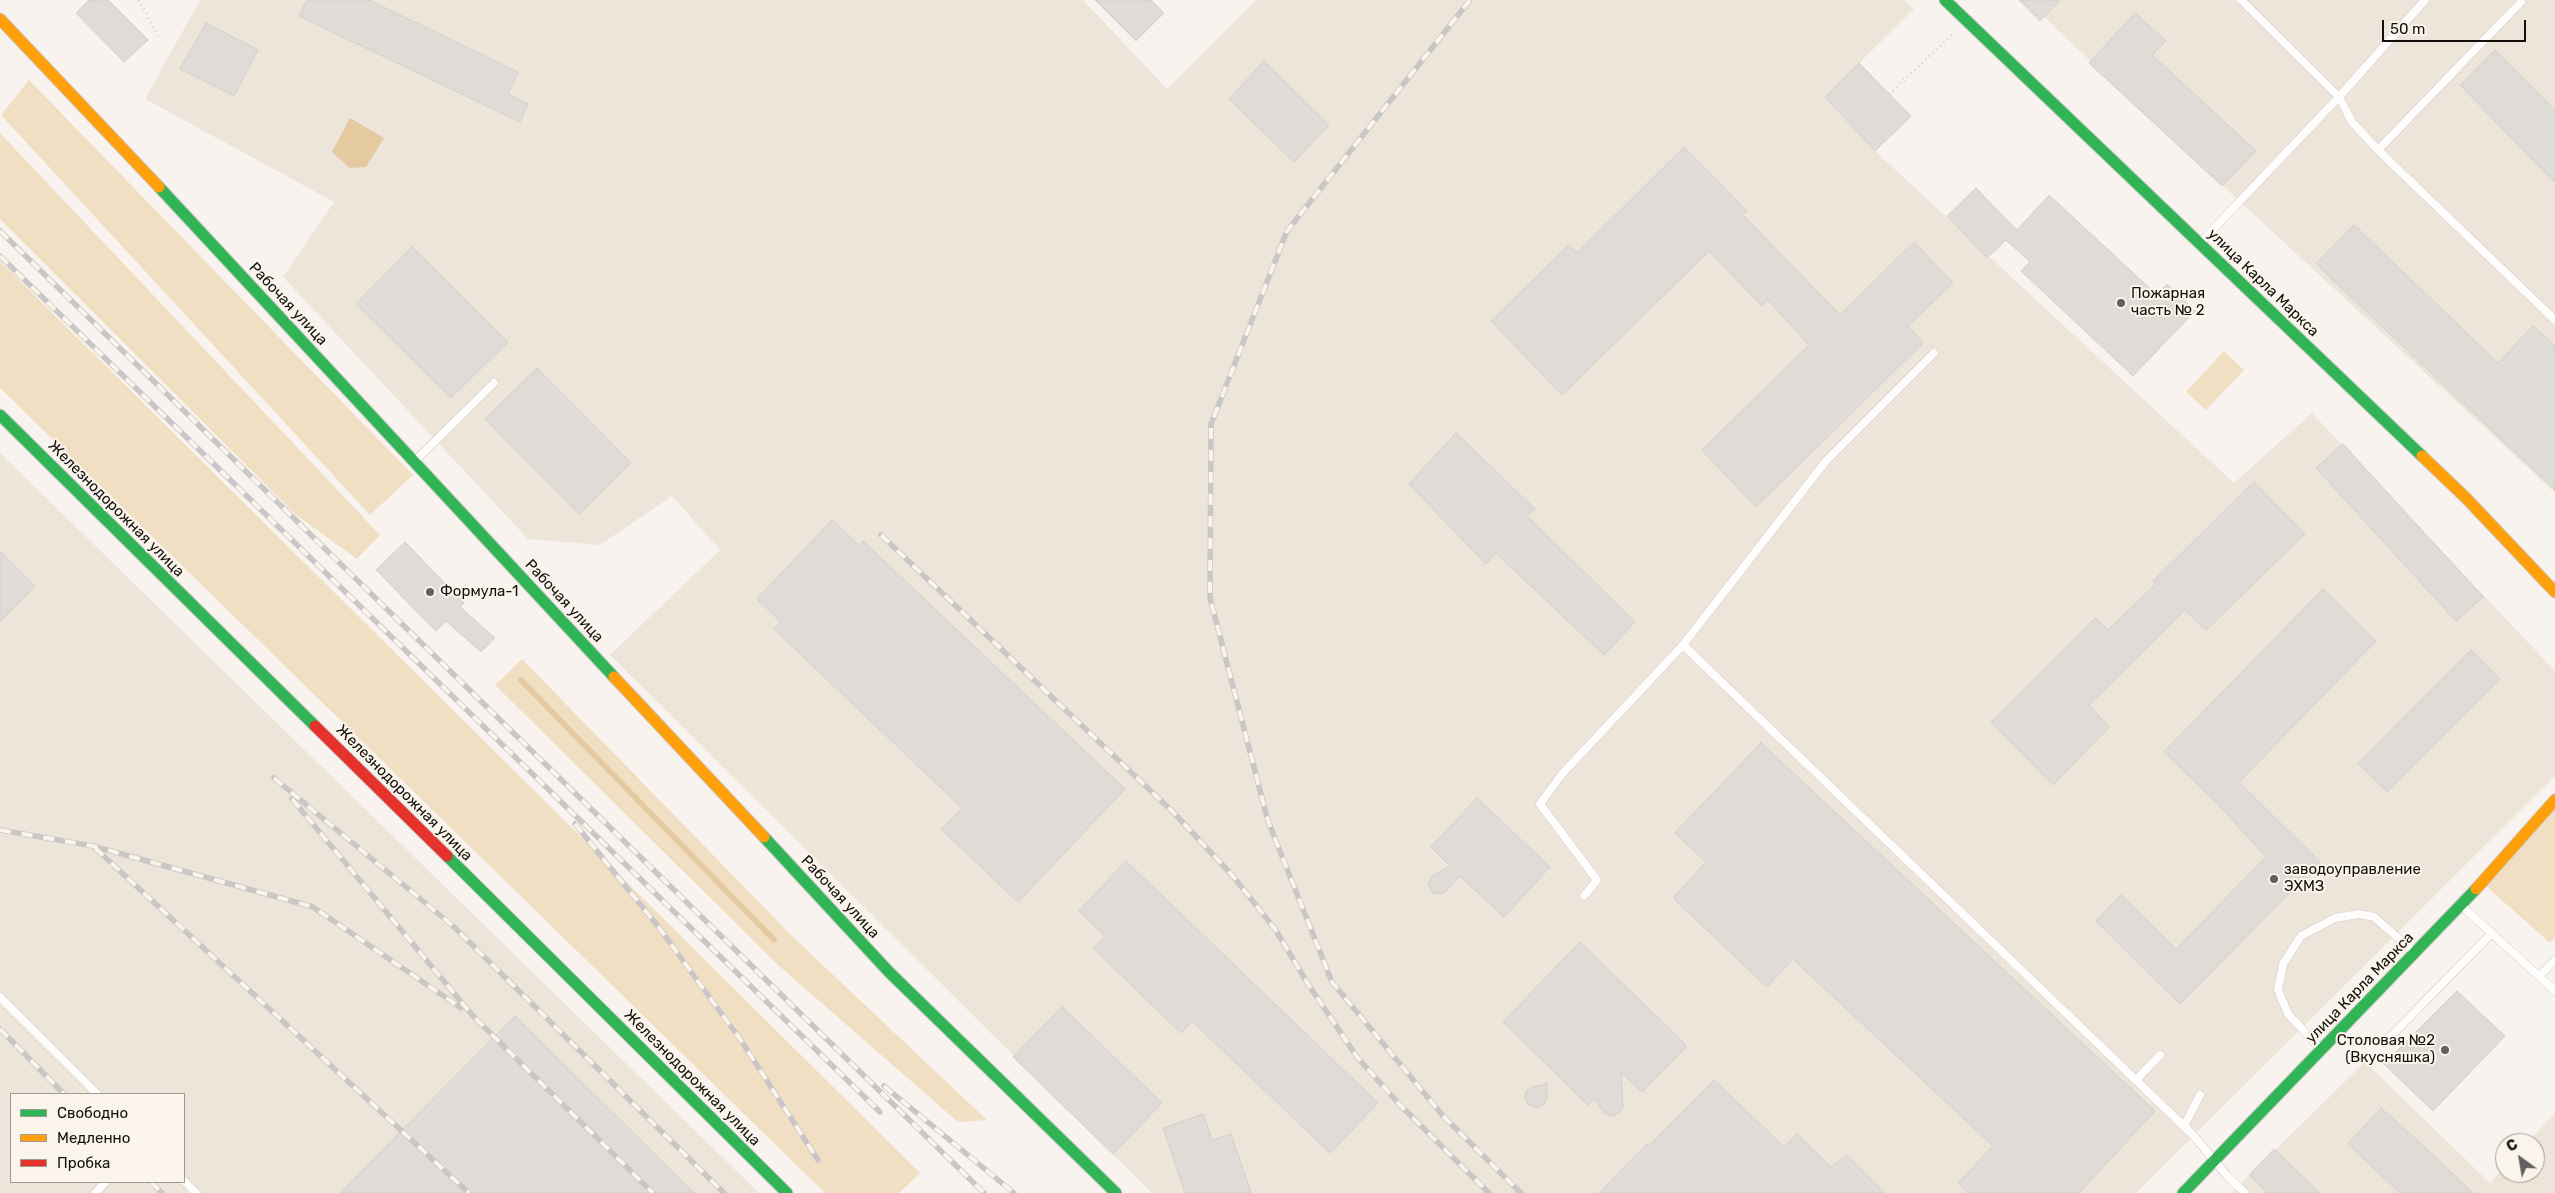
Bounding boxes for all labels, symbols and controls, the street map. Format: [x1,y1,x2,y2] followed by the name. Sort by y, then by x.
[2385,10,2529,42] scale bar
[2390,20,2425,38] text: 50 m
[2204,225,2322,341] street label: улица Карла Маркса
[245,259,331,349] street label: Рабочая улица
[2131,285,2205,320] place label: Пожарная часть № 2
[2115,297,2127,309] marker: Пожарная часть № 2
[44,437,188,581] street label: Железнодорожная улица
[521,556,607,646] street label: Рабочая улица
[440,583,518,601] place label: Формула-1
[424,586,436,598] marker: Формула-1
[332,721,476,865] street label: Железнодорожная улица
[797,852,883,942] street label: Рабочая улица
[2284,861,2421,896] place label: заводоуправление ЭХМЗ
[2268,873,2280,885] marker: заводоуправление ЭХМЗ
[2302,929,2418,1047] street label: улица Карла Маркса
[620,1006,764,1150] street label: Железнодорожная улица
[2337,1032,2435,1067] place label: Столовая №2 (Вкусняшка)
[2439,1044,2451,1056] marker: Столовая №2 (Вкусняшка)
[10,1093,185,1183] legend
[57,1104,128,1122] text: Свободно
[57,1129,130,1147] text: Медленно
[2495,1133,2545,1183] north arrow
[2504,1136,2521,1156] text: С
[57,1154,110,1172] text: Пробка

